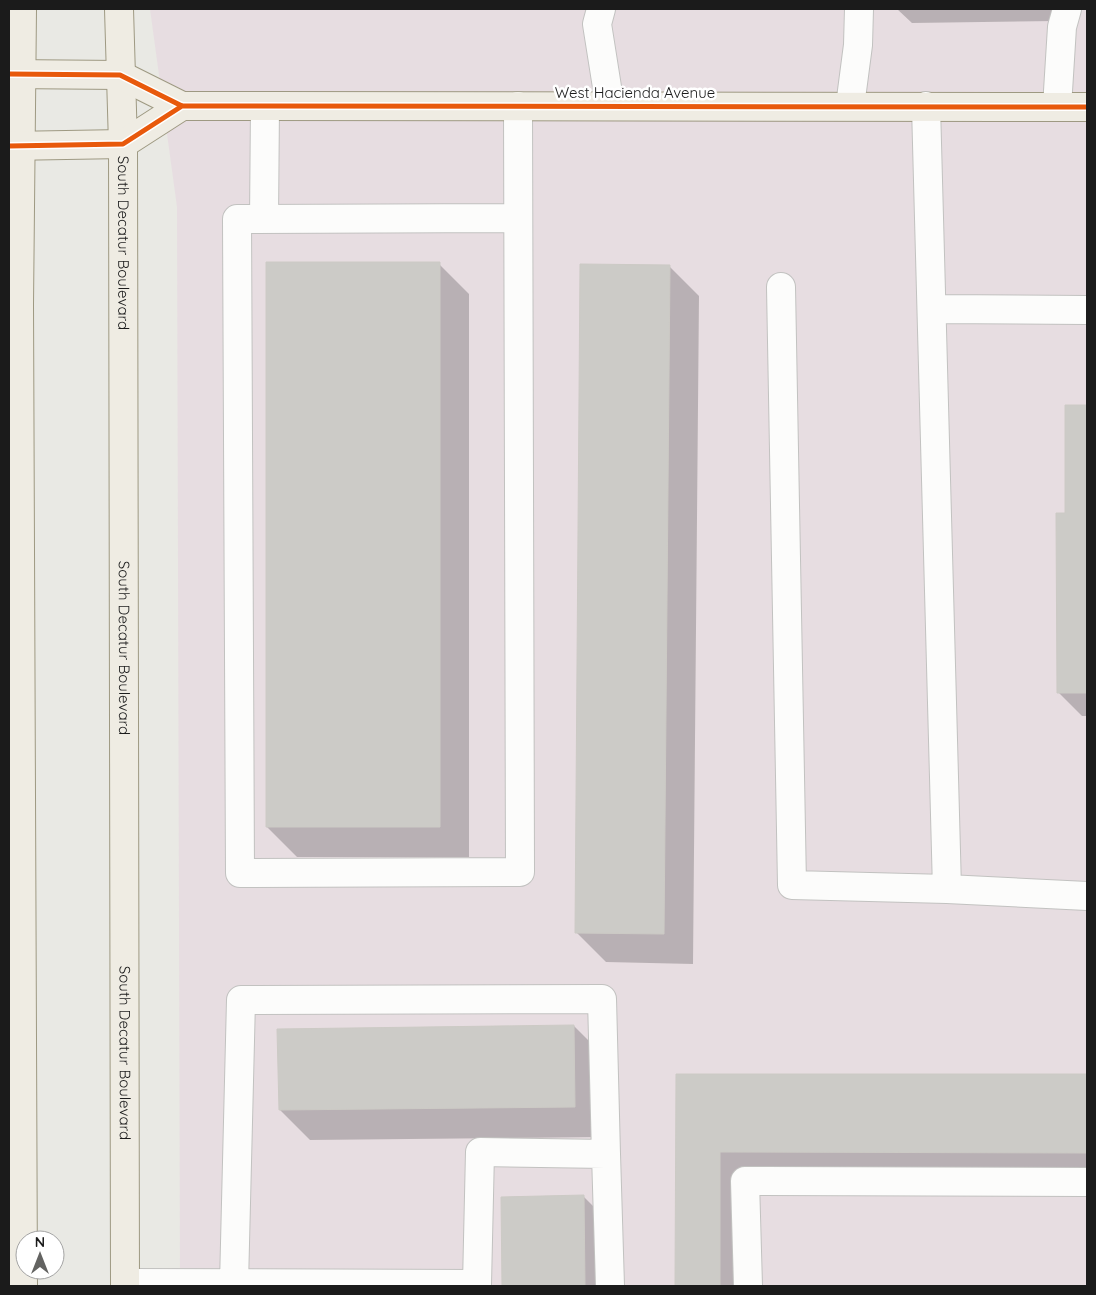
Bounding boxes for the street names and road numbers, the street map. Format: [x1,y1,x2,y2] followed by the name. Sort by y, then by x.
[555,83,715,102] street label: West Hacienda Avenue
[114,156,133,330] street label: South Decatur Boulevard
[115,561,134,735] street label: South Decatur Boulevard
[115,966,135,1140] street label: South Decatur Boulevard

